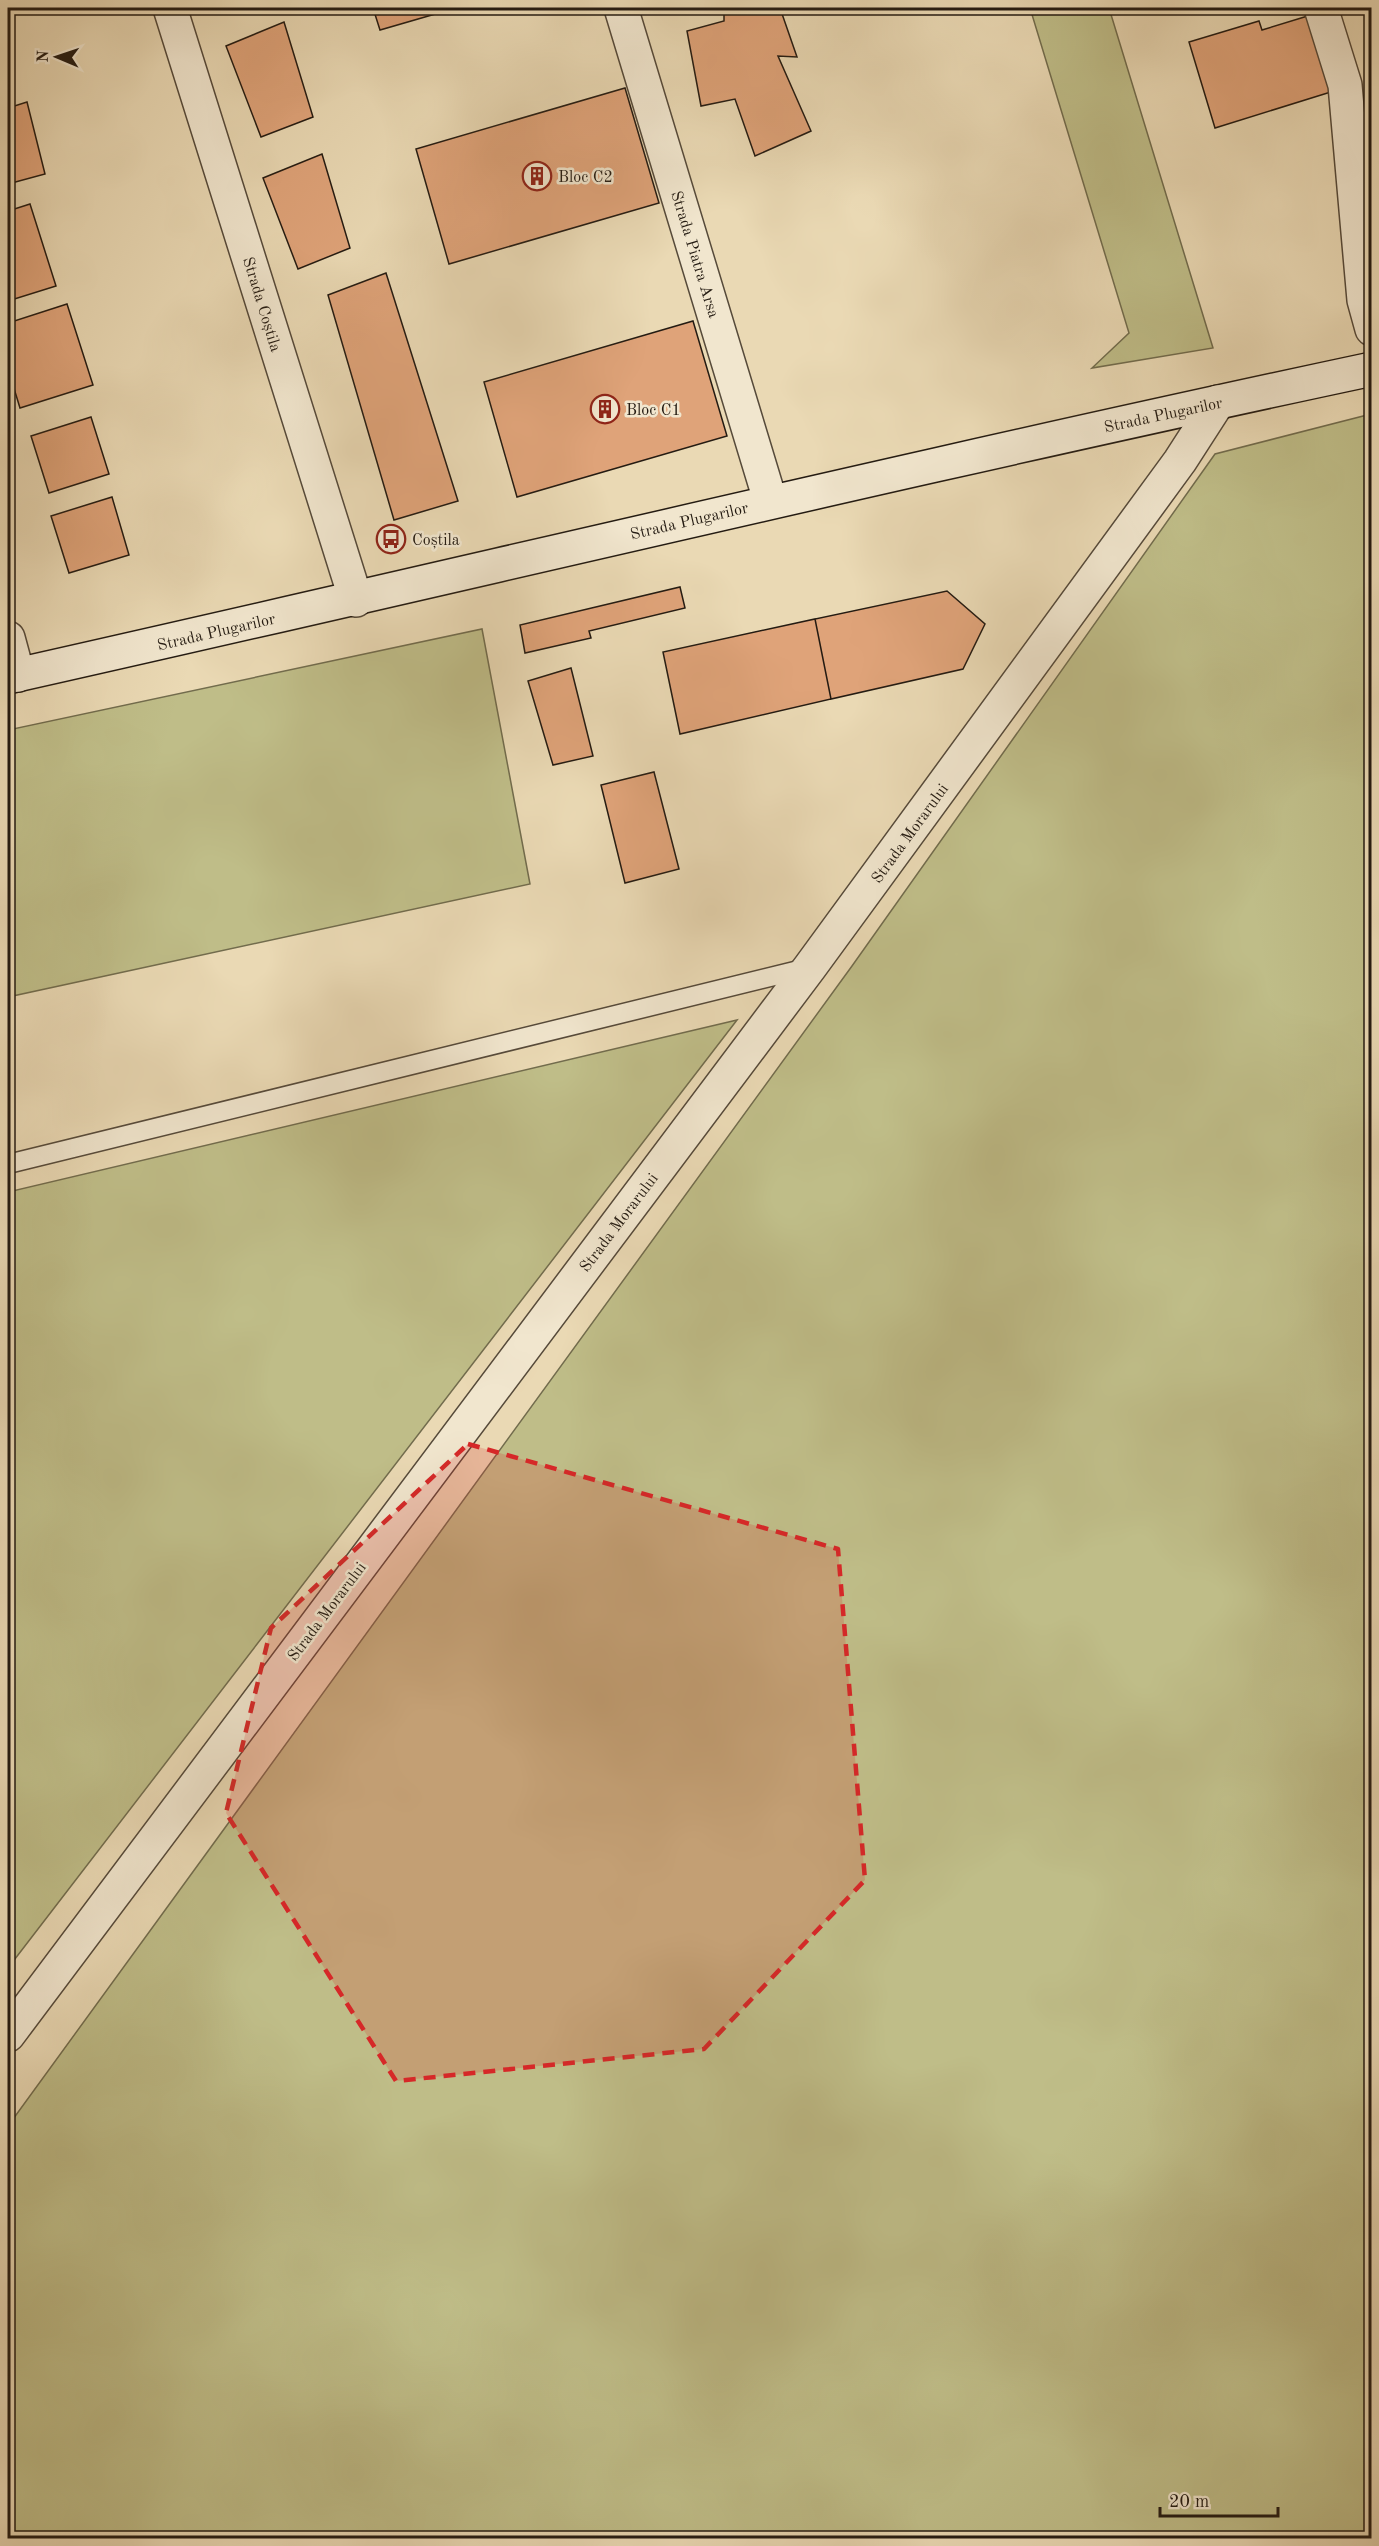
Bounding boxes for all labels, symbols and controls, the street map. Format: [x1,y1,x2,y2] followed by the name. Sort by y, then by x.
[27,27,87,87] north arrow
[36,49,52,63] text: N
[521,160,553,192] building icon: Bloc C2
[558,170,613,186] place label: Bloc C2
[667,189,721,320] street label: Strada Piatra Arsa
[238,255,283,354] street label: Strada Coștila
[589,393,621,425] building icon: Bloc C1
[1103,395,1225,436] street label: Strada Plugarilor
[626,403,681,419] place label: Bloc C1
[629,500,750,543] street label: Strada Plugarilor
[375,523,407,555] bus stop icon: Coștila
[412,533,460,550] place label: Coștila
[156,611,277,654] street label: Strada Plugarilor
[869,781,952,887] street label: Strada Morarului
[577,1171,662,1275] street label: Strada Morarului
[285,1560,370,1664] street label: Strada Morarului
[1160,2480,1278,2518] scale bar
[1169,2493,1209,2511] text: 20 m

